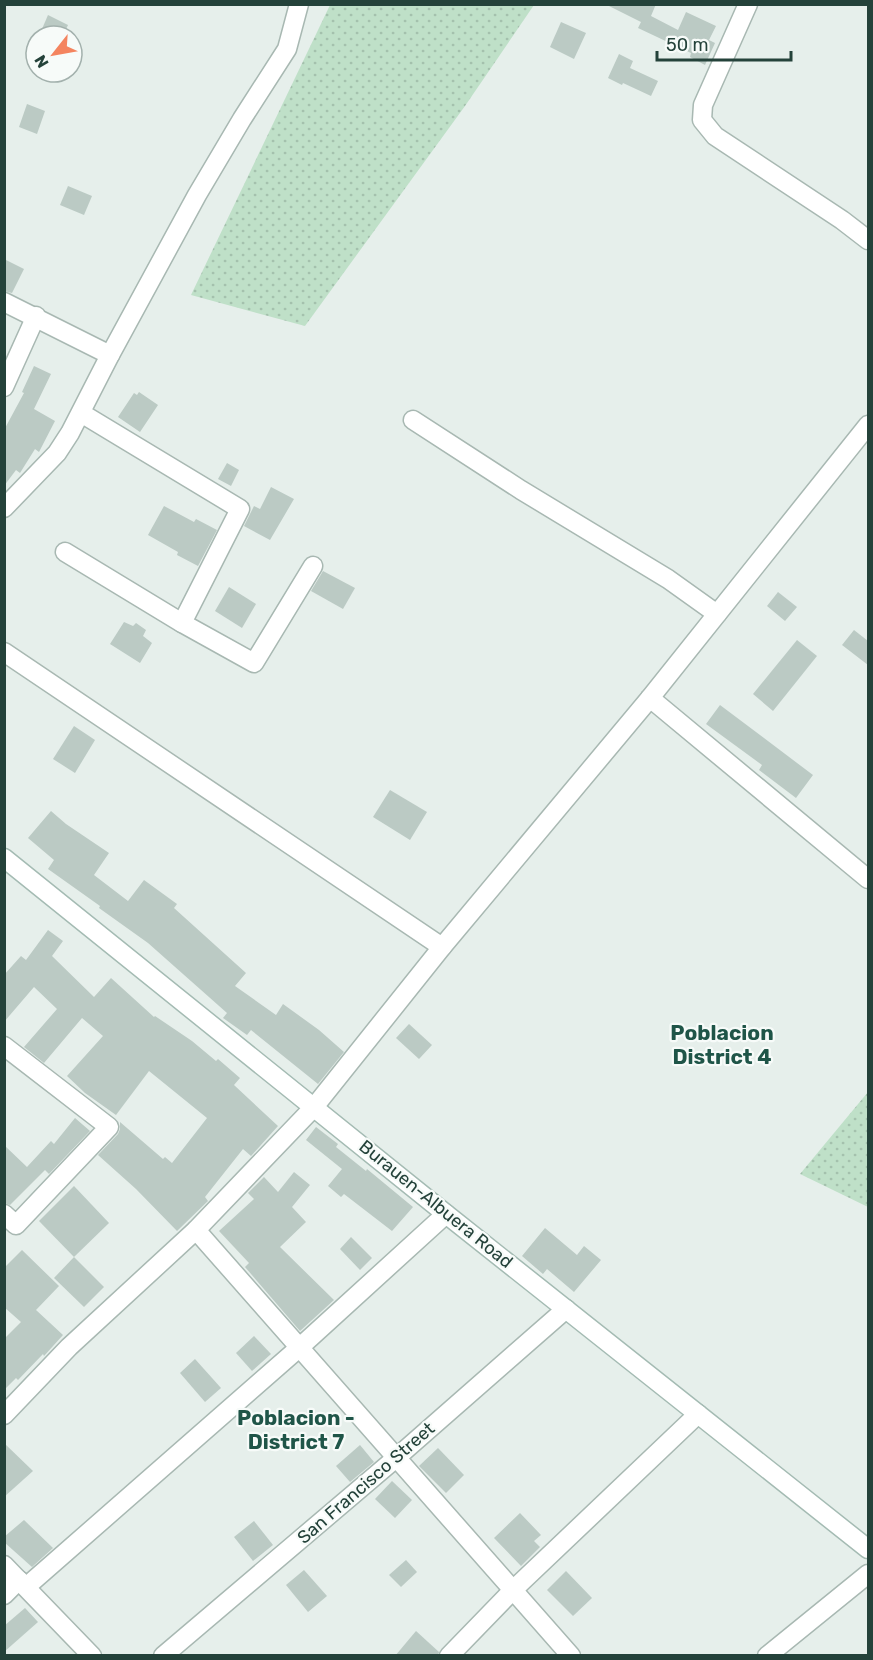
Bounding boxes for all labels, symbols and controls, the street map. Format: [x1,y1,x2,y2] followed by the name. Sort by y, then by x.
[24,24,84,84] north arrow
[657,24,790,62] scale bar
[666,34,709,56] text: 50 m
[30,52,53,71] text: N
[670,1020,774,1069] district label: Poblacion District 4
[355,1135,517,1273] street label: Burauen-Albuera Road
[237,1405,355,1454] district label: Poblacion - District 7
[293,1417,439,1549] street label: San Francisco Street

